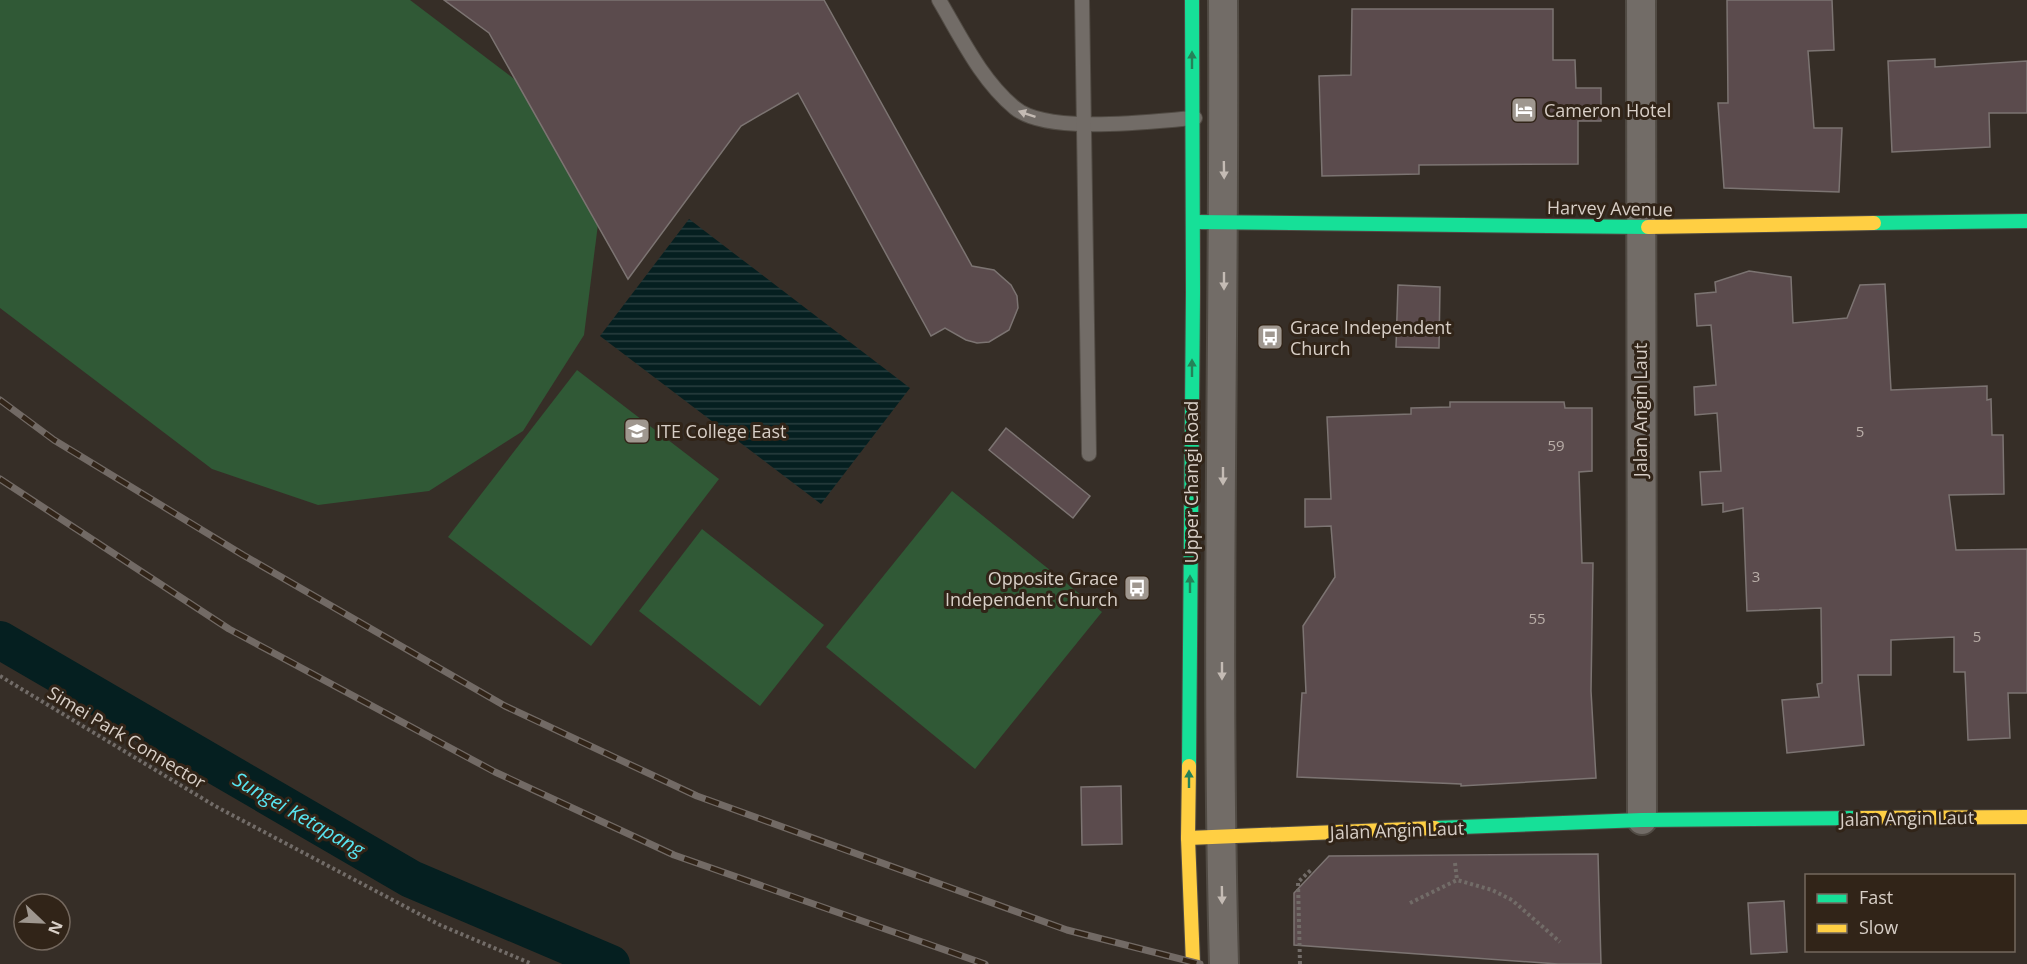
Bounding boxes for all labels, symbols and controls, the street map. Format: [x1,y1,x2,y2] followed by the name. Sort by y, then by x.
[1187,51,1197,70] one-way arrow
[1509,95,1539,125] hotel icon: Cameron Hotel
[1544,98,1671,122] place label: Cameron Hotel
[1018,108,1036,118] one-way arrow
[1219,160,1229,179] one-way arrow
[1547,195,1673,221] street label: Harvey Avenue
[1219,272,1229,291] one-way arrow
[1290,315,1452,360] place label: Grace Independent Church
[1255,322,1285,352] bus stop icon: Grace Independent Church
[1628,343,1652,479] street label: Jalan Angin Laut
[1187,359,1197,378] one-way arrow
[1179,401,1203,563] street label: Upper Changi Road
[622,416,652,446] school or university icon: ITE College East
[656,419,787,443] place label: ITE College East
[1856,421,1864,441] house number: 5
[1547,435,1565,455] house number: 59
[1218,467,1228,486] one-way arrow
[945,566,1118,611] place label: Opposite Grace Independent Church
[1752,566,1760,586] house number: 3
[1122,573,1152,603] bus stop icon: Opposite Grace Independent Church
[1186,575,1195,594] one-way arrow
[1528,608,1546,628] house number: 55
[1973,626,1981,646] house number: 5
[1217,662,1227,681] one-way arrow
[44,680,211,794] street label: Simei Park Connector
[228,765,370,863] water label: Sungei Ketapang
[1184,770,1194,789] one-way arrow
[1838,805,1974,831] street label: Jalan Angin Laut
[1327,816,1465,844] street label: Jalan Angin Laut
[1805,874,2015,952] legend
[1217,885,1227,904] one-way arrow
[1859,885,1893,909] text: Fast
[12,892,72,952] north arrow
[1859,915,1898,939] text: Slow
[43,918,68,938] text: N

